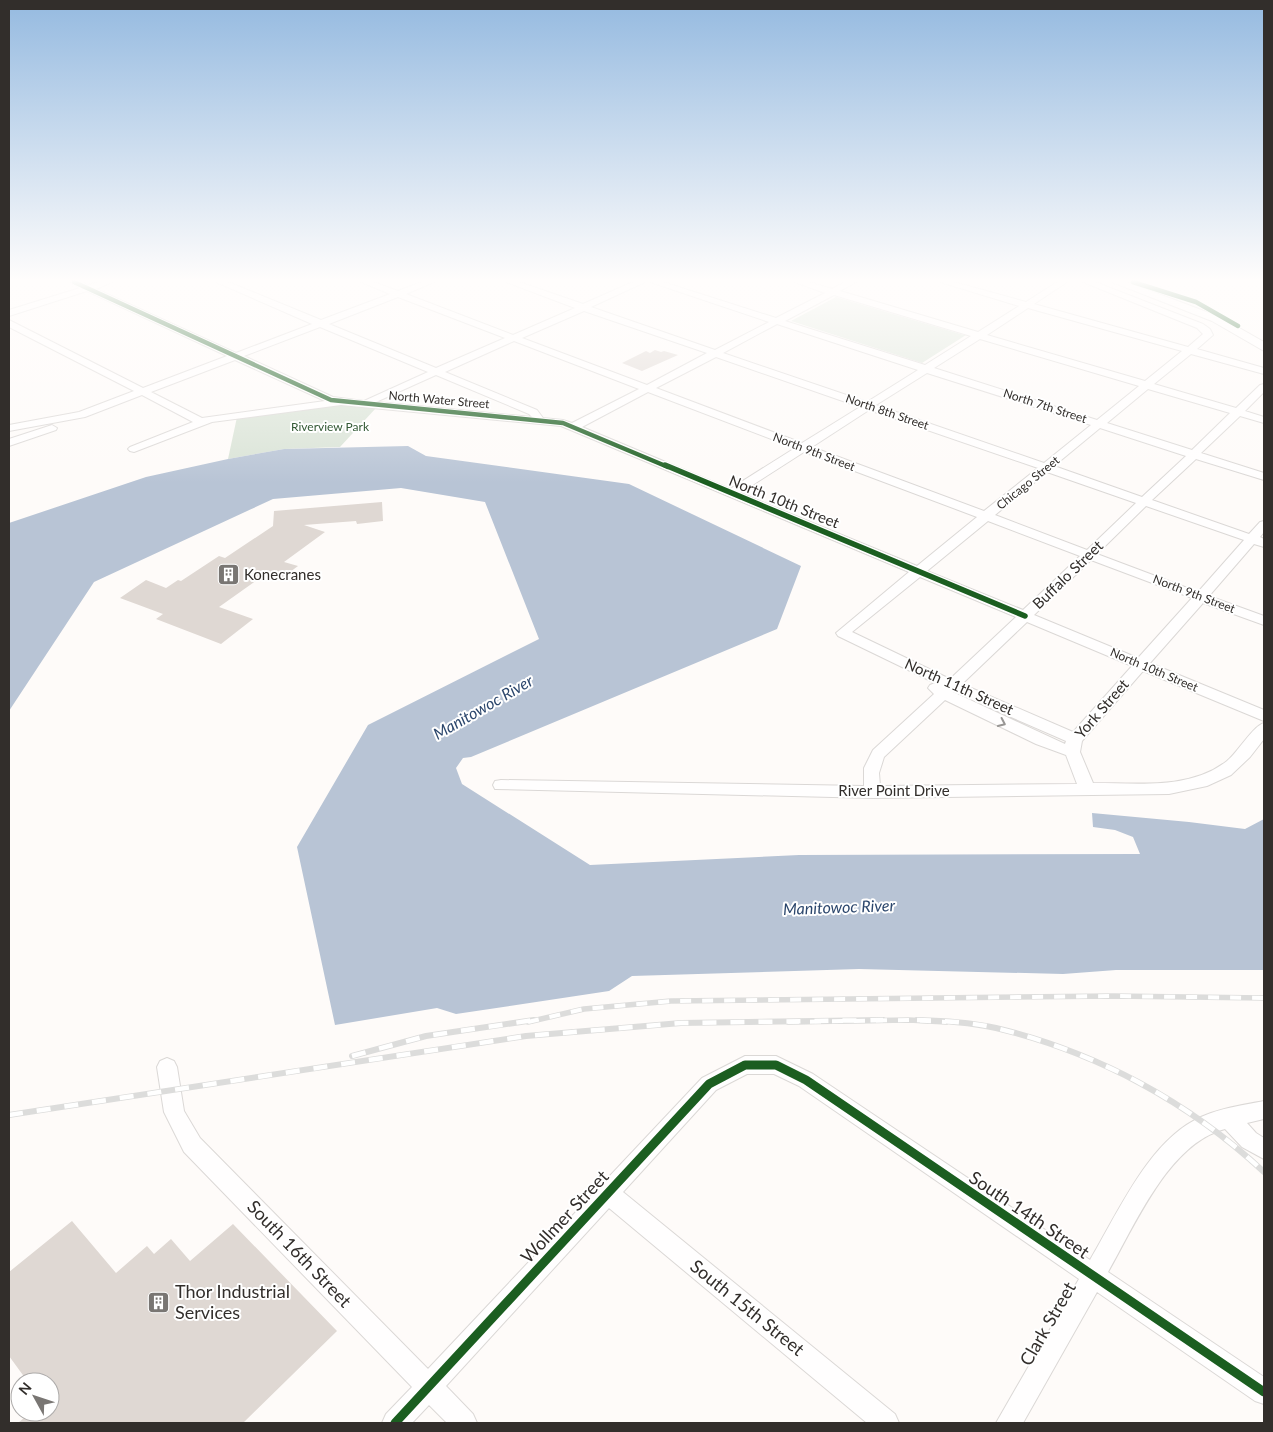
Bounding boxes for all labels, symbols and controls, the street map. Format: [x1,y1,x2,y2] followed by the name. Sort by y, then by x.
[1002,385,1089,426] street label: North 7th Street
[388,388,491,411] street label: North Water Street
[844,390,931,433] street label: North 8th Street
[291,419,370,434] park label: Riverview Park
[771,429,858,474] street label: North 9th Street
[993,452,1063,513] street label: Chicago Street
[727,471,843,532] street label: North 10th Street
[1028,536,1107,612] street label: Buffalo Street
[216,563,240,587] building icon: Konecranes
[244,565,321,583] place label: Konecranes
[1151,571,1238,616] street label: North 9th Street
[1108,644,1201,695] street label: North 10th Street
[902,654,1017,718] street label: North 11th Street
[430,670,536,743] water label: Manitowoc River
[1071,675,1132,742] street label: York Street
[997,716,1006,726] one-way arrow
[838,781,950,799] street label: River Point Drive
[783,895,896,918] water label: Manitowoc River
[516,1165,613,1267] street label: Wollmer Street
[965,1166,1094,1263] street label: South 14th Street
[243,1195,357,1312] street label: South 16th Street
[686,1254,810,1360] street label: South 15th Street
[1014,1277,1080,1369] street label: Clark Street
[175,1280,290,1323] place label: Thor Industrial Services
[147,1290,171,1314] building icon: Thor Industrial Services
[10,1372,60,1422] north arrow
[15,1379,35,1398] text: N

